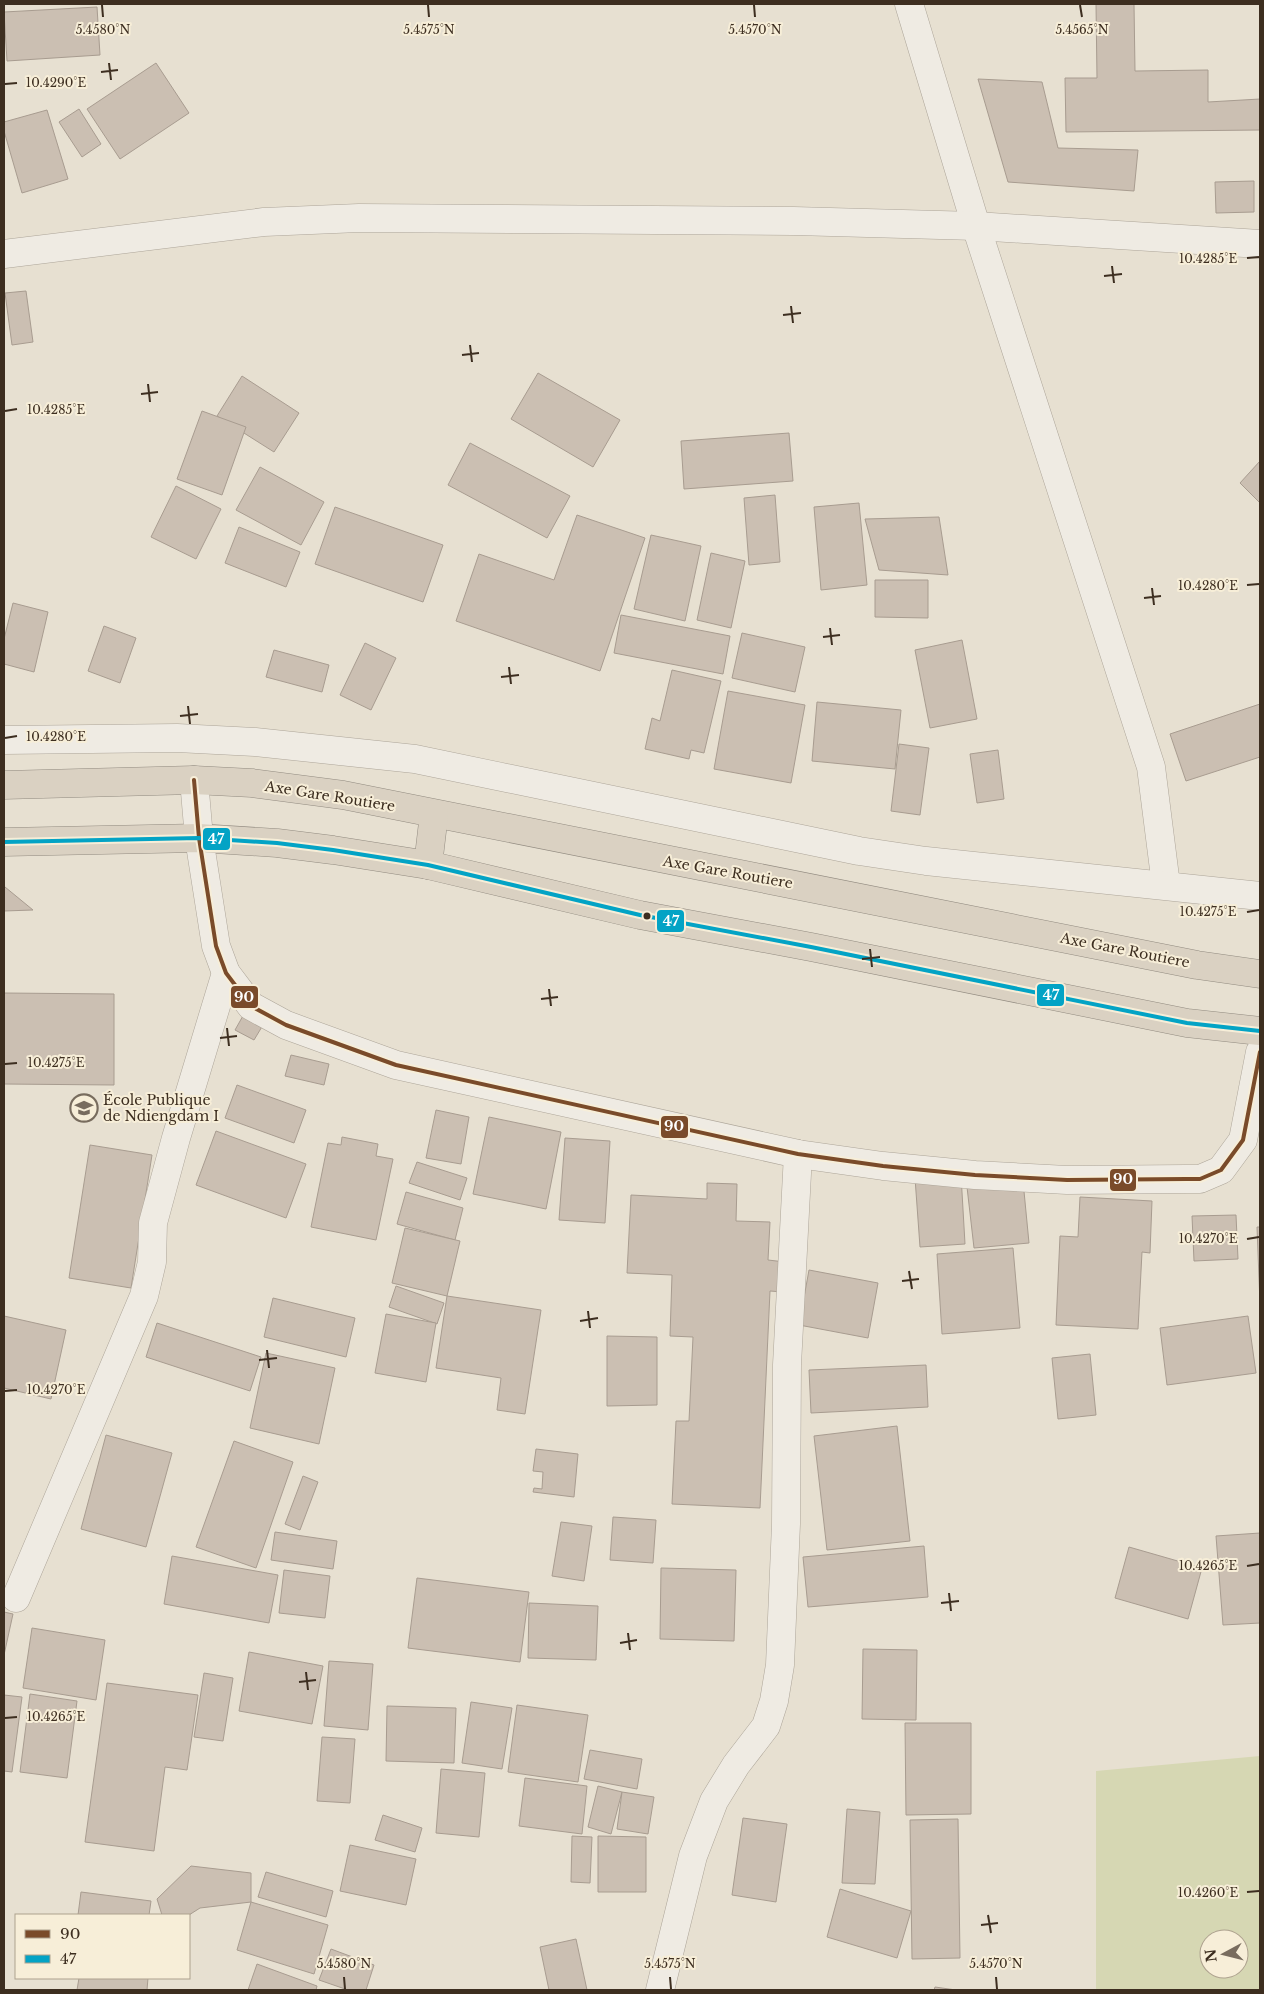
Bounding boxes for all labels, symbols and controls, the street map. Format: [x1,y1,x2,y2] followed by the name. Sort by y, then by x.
[76,22,130,37] text: 5.4580°N
[403,22,455,37] text: 5.4575°N
[728,22,782,37] text: 5.4570°N
[1055,22,1109,37] text: 5.4565°N
[26,75,86,90] text: 10.4290°E
[1179,251,1237,266] text: 10.4285°E
[27,402,85,417] text: 10.4285°E
[1178,578,1238,593] text: 10.4280°E
[26,729,86,744] text: 10.4280°E
[263,777,396,815] street label: Axe Gare Routiere
[202,827,231,851] line badge: 47
[208,830,225,848] text: 47
[661,852,794,892] street label: Axe Gare Routiere
[1180,904,1237,919] text: 10.4275°E
[656,909,685,933] line badge: 47
[642,911,652,921] unlabelled marker
[663,912,680,930] text: 47
[1058,928,1191,971] street label: Axe Gare Routiere
[1036,983,1065,1007] line badge: 47
[230,985,259,1009] line badge: 90
[1043,986,1060,1004] text: 47
[234,988,254,1006] text: 90
[28,1055,85,1070] text: 10.4275°E
[103,1091,219,1125] place label: École Publique de Ndiengdam I
[69,1093,99,1123] school or university icon: École Publique de Ndiengdam I
[660,1115,689,1139] line badge: 90
[664,1117,684,1135] text: 90
[1109,1168,1137,1192] line badge: 90
[1113,1170,1133,1188] text: 90
[1179,1231,1238,1246] text: 10.4270°E
[27,1382,86,1397] text: 10.4270°E
[1179,1558,1238,1573] text: 10.4265°E
[27,1709,86,1724] text: 10.4265°E
[1178,1885,1238,1900] text: 10.4260°E
[15,1914,190,1979] legend
[60,1924,80,1943] text: 90
[1199,1929,1249,1979] north arrow
[1201,1948,1221,1963] text: N
[60,1949,77,1968] text: 47
[317,1956,371,1971] text: 5.4580°N
[644,1956,696,1971] text: 5.4575°N
[969,1956,1023,1971] text: 5.4570°N

